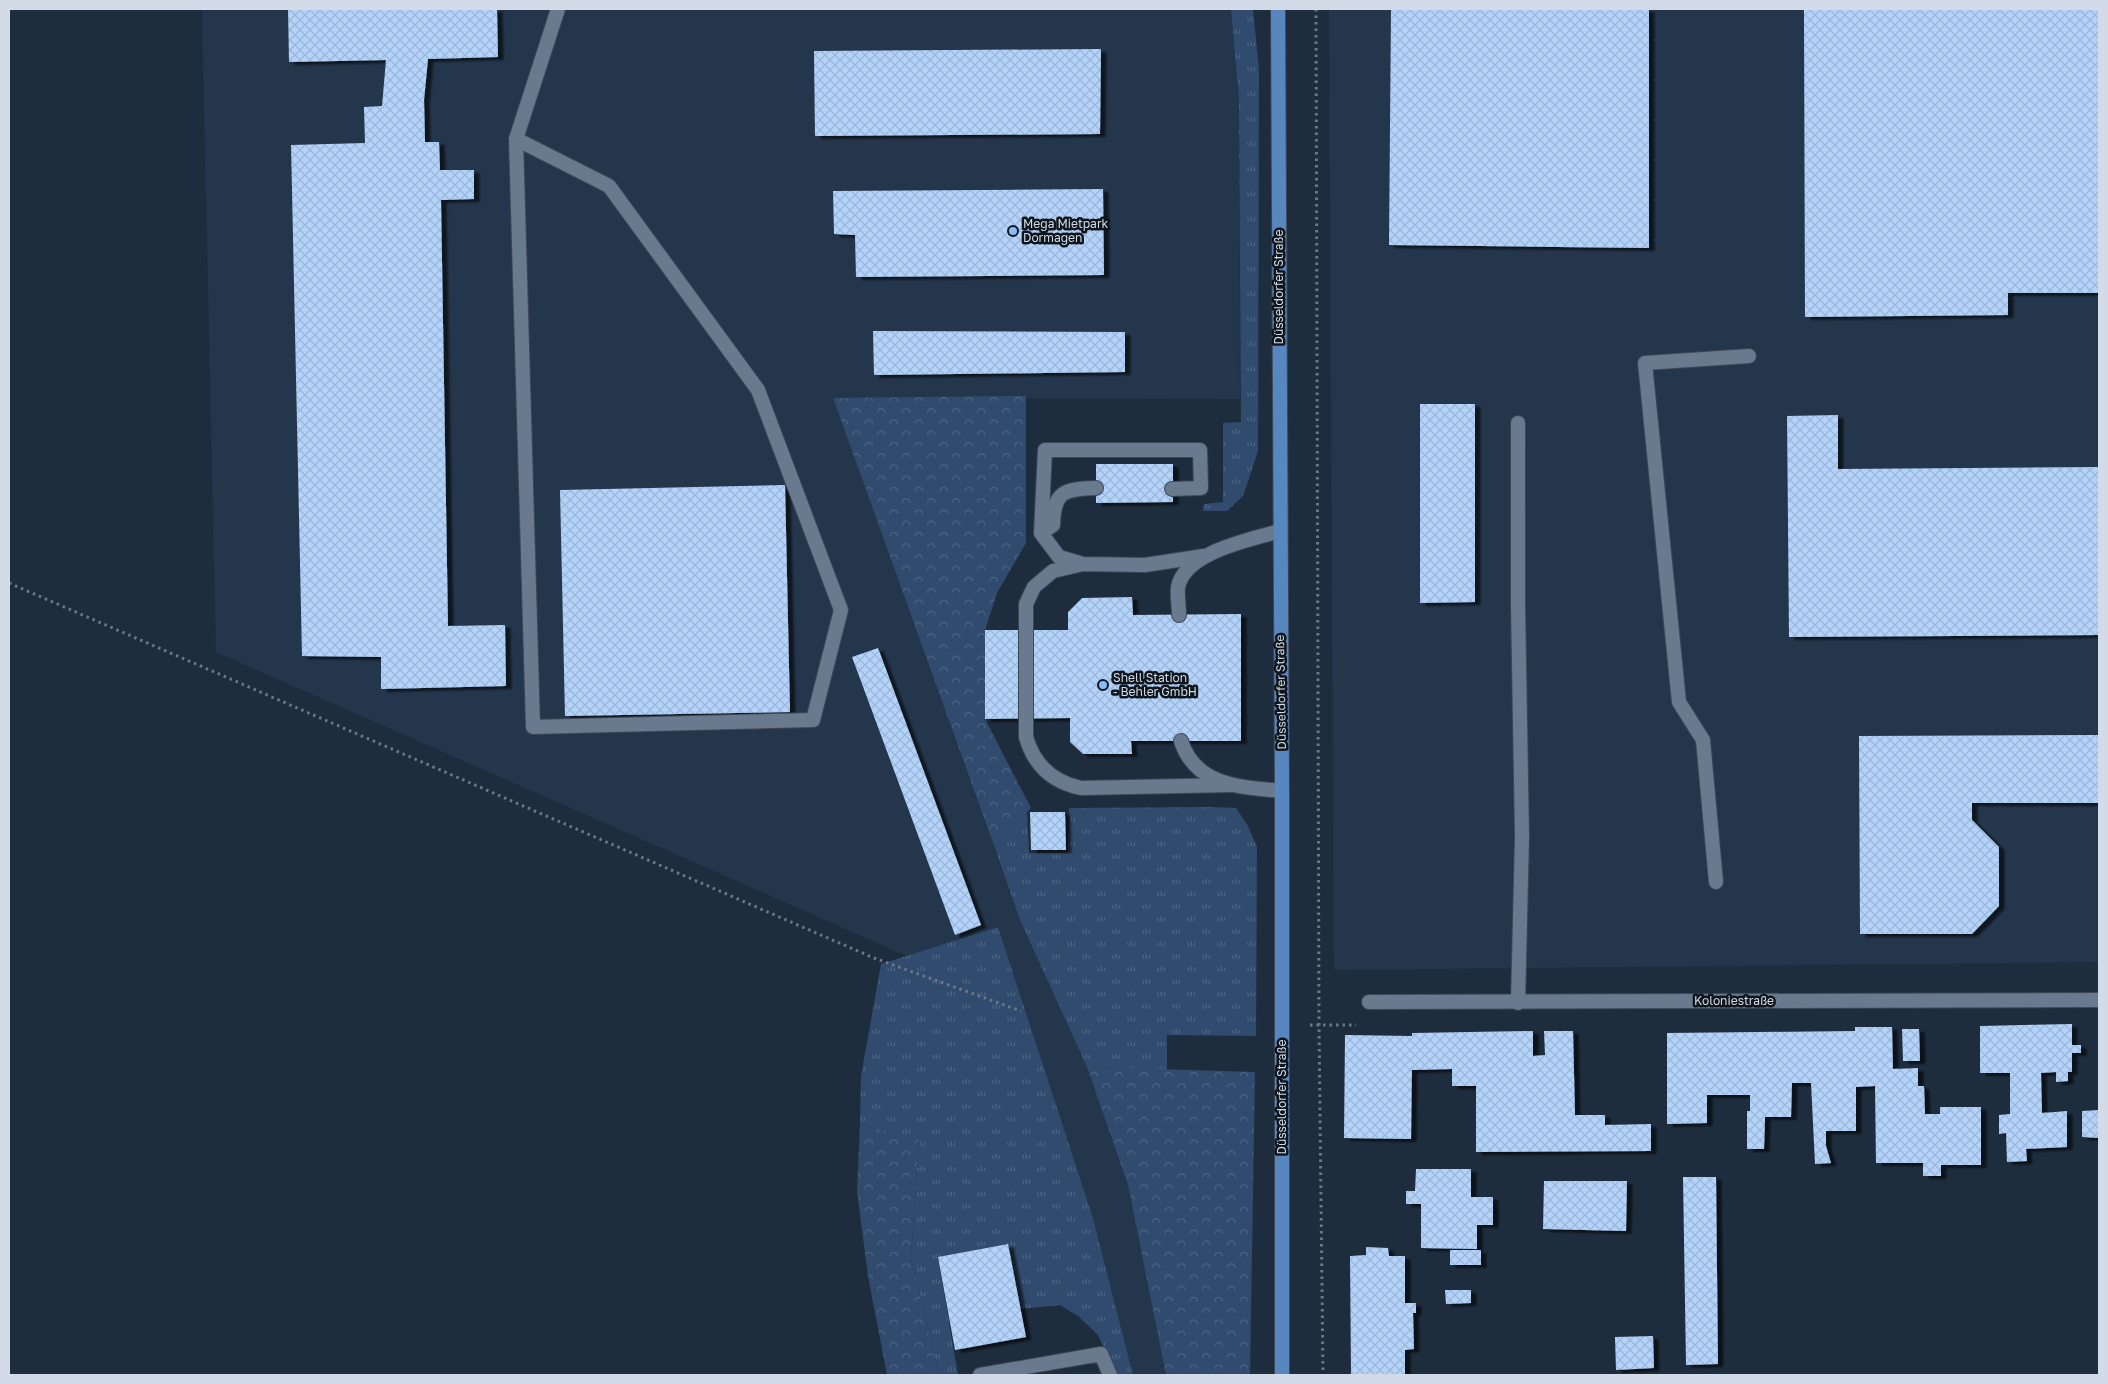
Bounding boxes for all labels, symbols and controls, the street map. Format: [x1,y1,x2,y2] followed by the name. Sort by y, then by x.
[1023,216,1109,245] place label: Mega Mietpark Dormagen
[1007,225,1019,237] marker: Mega Mietpark Dormagen
[1271,229,1286,344] street label: Düsseldorfer Straße
[1272,634,1289,750] street label: Düsseldorfer Straße
[1113,670,1197,699] place label: Shell Station - Behler GmbH
[1097,679,1109,691] marker: Shell Station - Behler GmbH
[1694,993,1774,1008] street label: Koloniestraße
[1274,1039,1289,1154] street label: Düsseldorfer Straße

